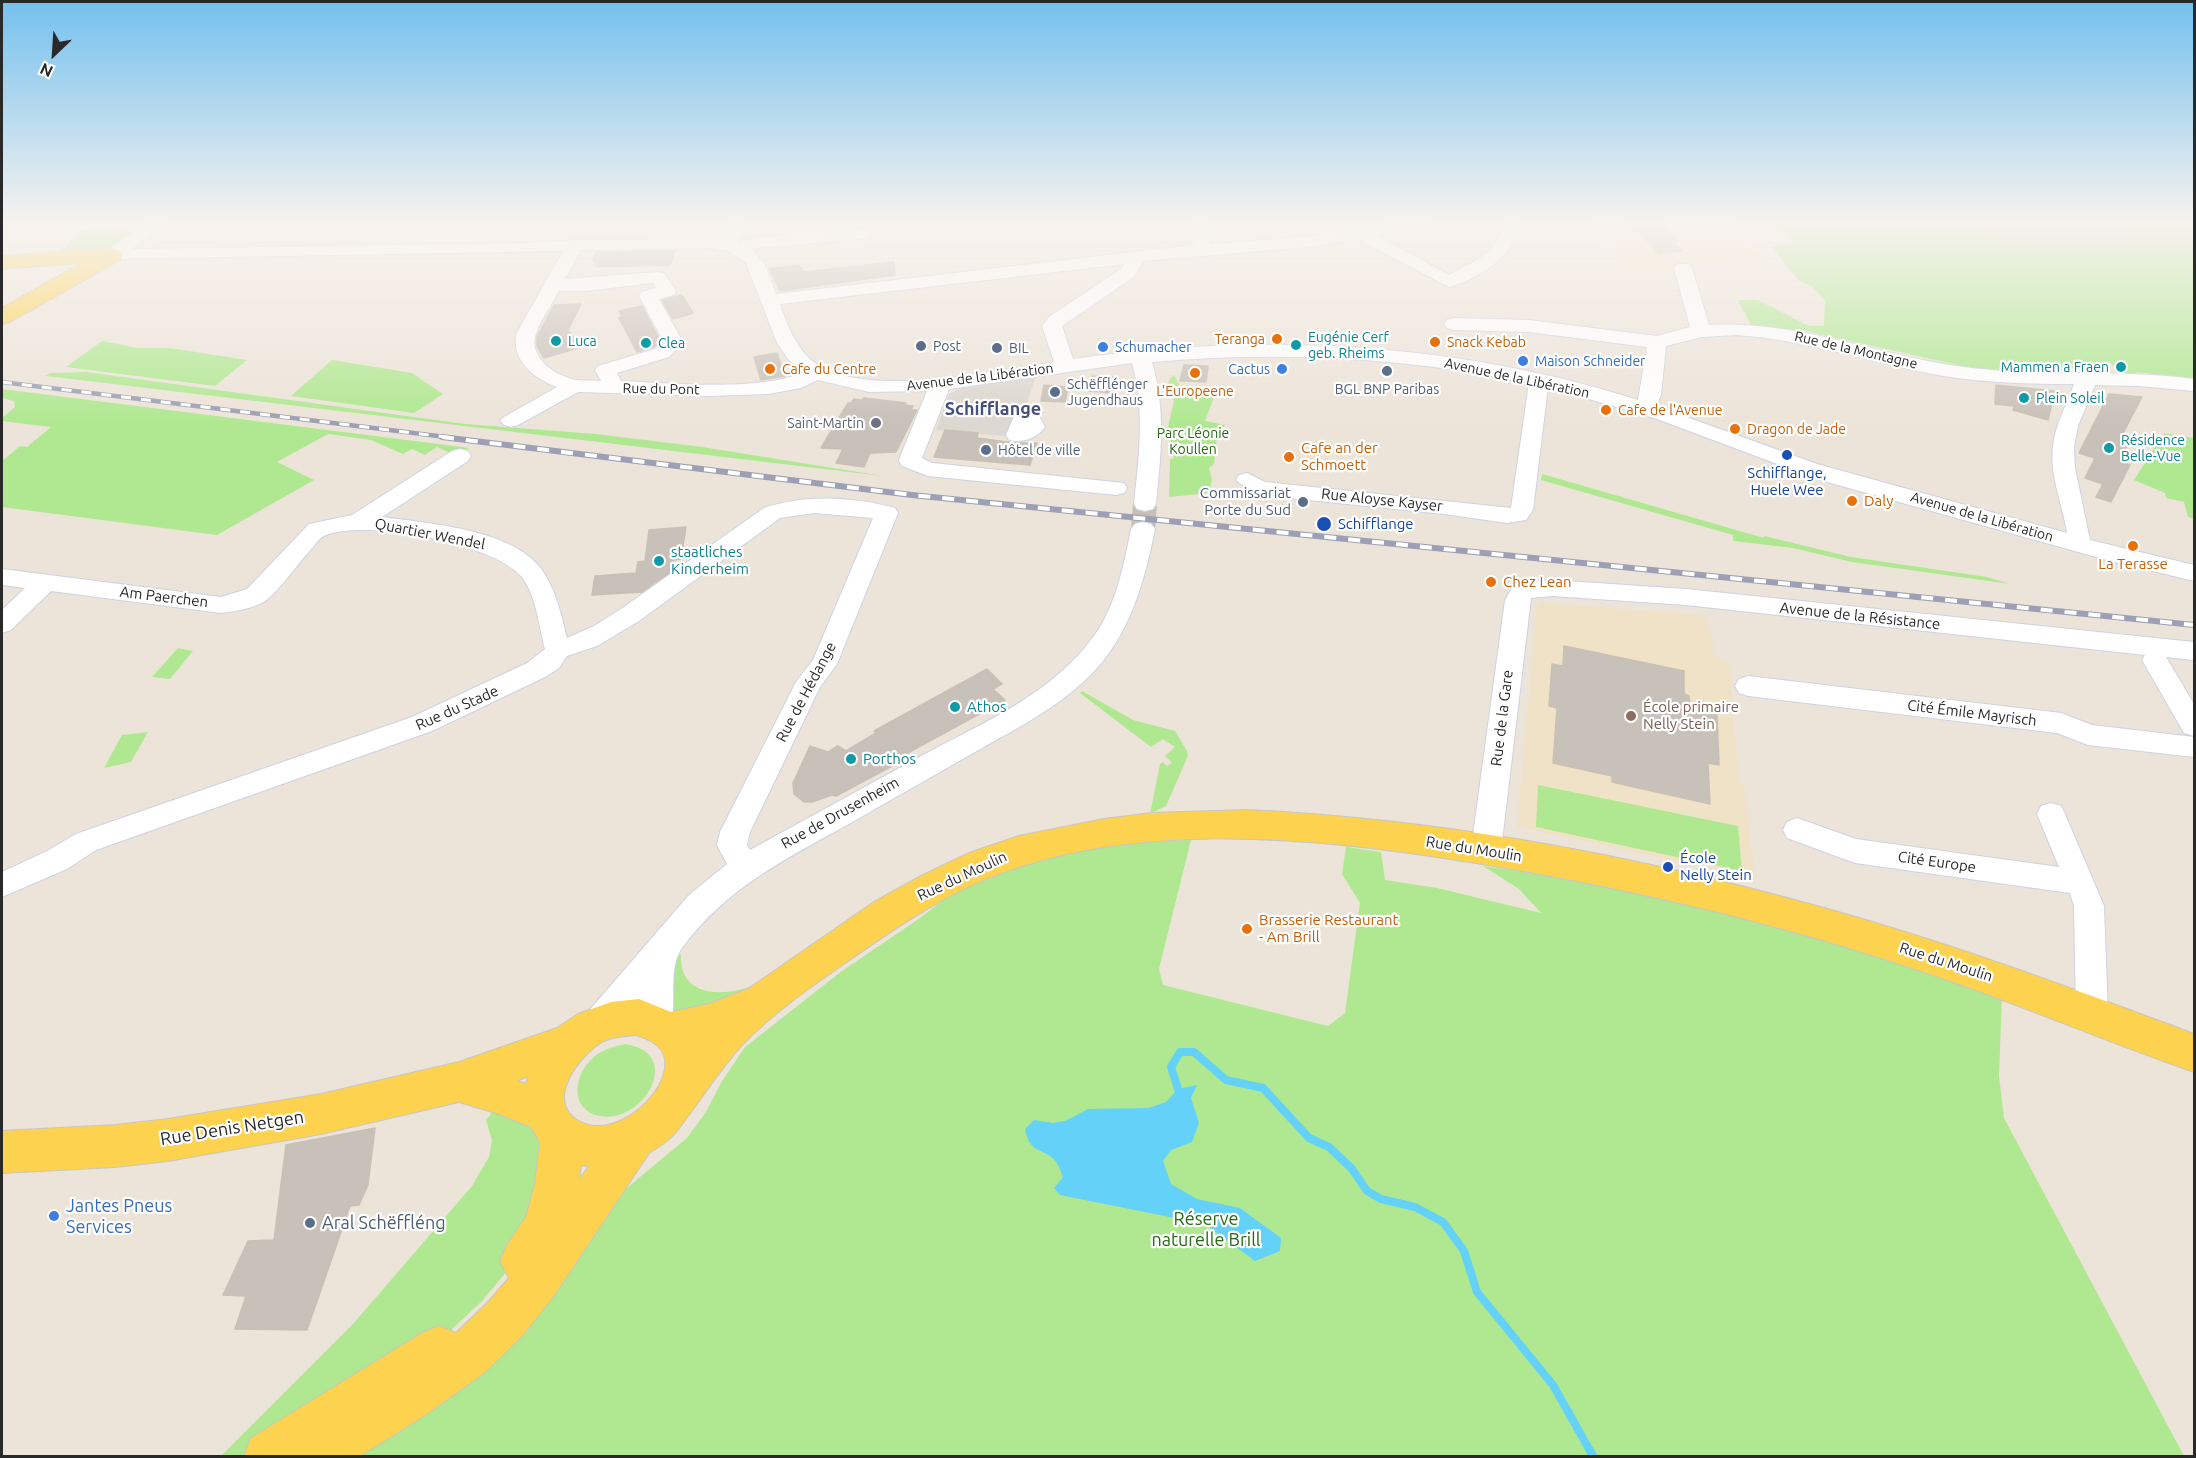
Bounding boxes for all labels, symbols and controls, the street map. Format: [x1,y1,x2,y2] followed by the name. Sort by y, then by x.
[24,24,84,84] north arrow
[37,60,56,81] text: N
[1793,328,1919,372] street label: Rue de la Montagne
[1308,329,1389,362] place label: Eugénie Cerf geb. Rheims
[1214,331,1265,347] place label: Teranga
[1270,332,1284,346] marker: Teranga
[568,333,597,349] place label: Luca
[549,334,563,348] marker: Luca
[1447,334,1526,350] place label: Snack Kebab
[658,335,685,351] place label: Clea
[1428,335,1442,349] marker: Snack Kebab
[639,336,653,350] marker: Clea
[933,338,961,354] place label: Post
[1289,338,1303,352] marker: Eugénie Cerf geb. Rheims
[914,339,928,353] marker: Post
[1115,339,1192,355] place label: Schumacher
[1009,340,1029,356] place label: BIL
[1096,340,1110,354] marker: Schumacher
[990,341,1004,355] marker: BIL
[1535,353,1645,369] place label: Maison Schneider
[1443,354,1591,402] street label: Avenue de la Libération
[1516,354,1530,368] marker: Maison Schneider
[2001,359,2109,375] place label: Mammen a Fraen
[906,360,1054,394] street label: Avenue de la Libération
[2114,360,2128,374] marker: Mammen a Fraen
[782,361,876,377] place label: Cafe du Centre
[1228,361,1270,377] place label: Cactus
[763,362,777,376] marker: Cafe du Centre
[1275,362,1289,376] marker: Cactus
[1380,364,1394,378] marker: BGL BNP Paribas
[1188,366,1202,380] marker: L'Europeene
[1067,376,1148,408] place label: Schëfflénger Jugendhaus
[622,380,700,398] street label: Rue du Pont
[1335,381,1439,397] place label: BGL BNP Paribas
[1156,383,1234,399] place label: L'Europeene
[1048,385,1062,399] marker: Schëfflénger Jugendhaus
[2036,390,2104,406] place label: Plein Soleil
[2017,391,2031,405] marker: Plein Soleil
[945,398,1041,420] district label: Schifflange
[1618,402,1722,418] place label: Cafe de l'Avenue
[1599,403,1613,417] marker: Cafe de l'Avenue
[787,415,864,431] place label: Saint-Martin
[869,416,883,430] marker: Saint-Martin
[1747,421,1846,437] place label: Dragon de Jade
[1728,422,1742,436] marker: Dragon de Jade
[1157,425,1229,458] park label: Parc Léonie Koullen
[2121,432,2185,464] place label: Résidence Belle-Vue
[1301,439,1378,474] place label: Cafe an der Schmoett
[2102,441,2116,455] marker: Résidence Belle-Vue
[998,442,1080,458] place label: Hôtel de ville
[979,443,993,457] marker: Hôtel de ville
[1780,448,1794,462] marker: Schifflange, Huele Wee
[1282,450,1296,464] marker: Cafe an der Schmoett
[1747,464,1827,499] place label: Schifflange, Huele Wee
[1200,484,1291,519] place label: Commissariat Porte du Sud
[1320,485,1444,515] street label: Rue Aloyse Kayser
[1909,489,2055,545] street label: Avenue de la Libération
[1864,492,1893,510] place label: Daly
[1845,494,1859,508] marker: Daly
[1296,495,1310,509] marker: Commissariat Porte du Sud
[373,514,487,554] street label: Quartier Wendel
[1315,515,1333,533] marker: Schifflange
[1338,515,1414,533] place label: Schifflange
[2126,539,2140,553] marker: La Terasse
[671,543,749,578] place label: staatliches Kinderheim
[652,554,666,568] marker: staatliches Kinderheim
[2098,555,2168,573] place label: La Terasse
[1503,573,1572,591] place label: Chez Lean
[1484,575,1498,589] marker: Chez Lean
[119,583,209,611] street label: Am Paerchen
[1779,599,1941,633] street label: Avenue de la Résistance
[772,639,840,745] street label: Rue de Hédange
[1487,669,1517,767] street label: Rue de la Gare
[413,682,501,734] street label: Rue du Stade
[1906,696,2038,730] street label: Cité Émile Mayrisch
[967,698,1006,716] place label: Athos
[1643,698,1739,733] place label: École primaire Nelly Stein
[948,700,962,714] marker: Athos
[1624,709,1638,723] marker: École primaire Nelly Stein
[863,750,916,768] place label: Porthos
[844,752,858,766] marker: Porthos
[778,773,902,853] street label: Rue de Drusenheim
[1425,833,1523,865] street label: Rue du Moulin
[914,847,1010,905] street label: Rue du Moulin
[1897,848,1977,876] street label: Cité Europe
[1680,849,1752,884] place label: École Nelly Stein
[1661,860,1675,874] marker: École Nelly Stein
[1259,911,1398,946] place label: Brasserie Restaurant - Am Brill
[1240,922,1254,936] marker: Brasserie Restaurant - Am Brill
[1897,938,1995,986] street label: Rue du Moulin
[159,1106,305,1150] street label: Rue Denis Netgen
[66,1195,172,1238] place label: Jantes Pneus Services
[1151,1208,1261,1250] park label: Réserve naturelle Brill
[47,1209,61,1223] marker: Jantes Pneus Services
[322,1212,446,1234] place label: Aral Schëffléng
[303,1216,317,1230] marker: Aral Schëffléng

